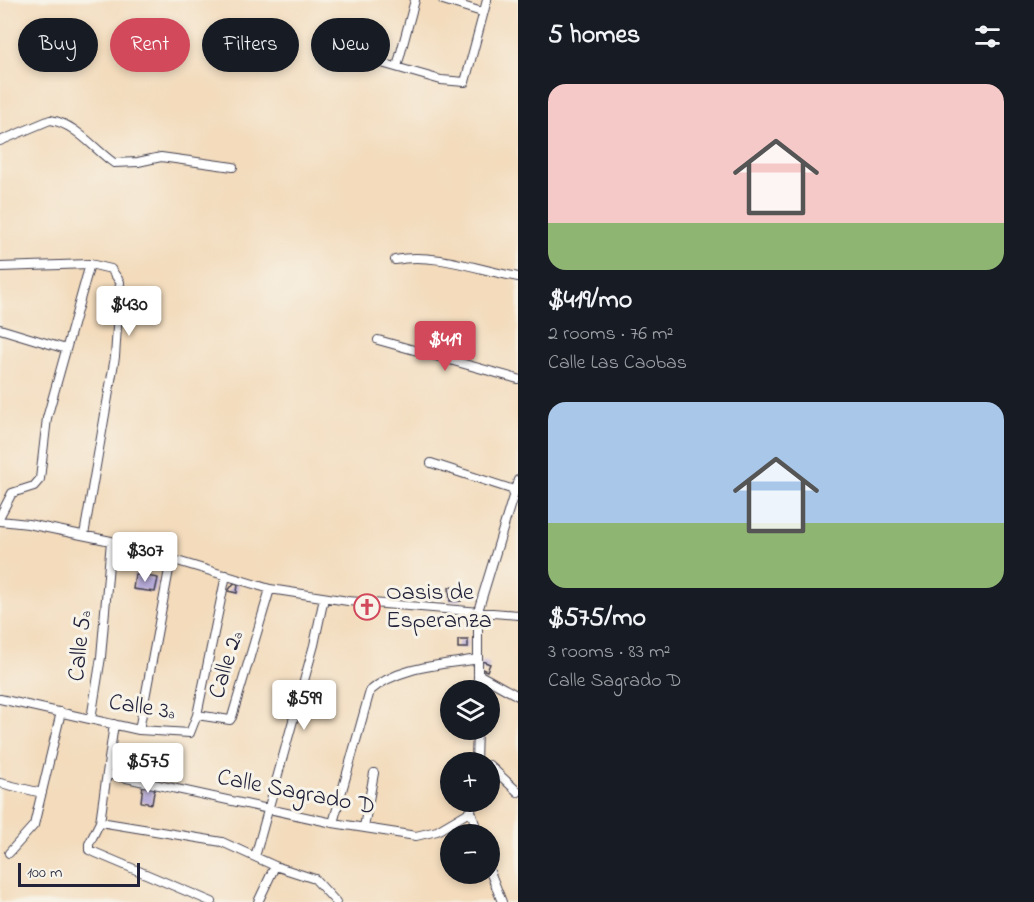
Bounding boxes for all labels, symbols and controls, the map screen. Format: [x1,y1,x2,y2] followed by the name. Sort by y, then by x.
[548,17,640,55] text: 5 homes
[18,18,98,72] chip: Buy
[110,18,190,72] chip: Rent
[202,18,299,72] chip: Filters
[311,18,390,72] chip: New
[971,20,1004,53] icon: filters
[722,123,830,231] icon: home
[548,282,632,320] text: $419/mo
[93,286,165,337] pin: $430
[110,291,148,320] text: $430
[548,320,673,349] text: 2 rooms · 76 m²
[409,321,481,372] pin: $419
[429,326,461,355] text: $419
[548,349,687,378] text: Calle Las Caobas
[722,441,830,549] icon: home
[109,532,181,583] pin: $307
[126,537,164,566] text: $307
[386,576,492,639] place label: Oasis de Esperanza
[352,592,382,622] church icon: Oasis de Esperanza
[548,600,646,638] text: $575/mo
[60,609,102,683] street label: Calle 5ª
[200,627,254,703] street label: Calle 2ª
[548,638,670,667] text: 3 rooms · 83 m²
[548,667,681,696] text: Calle Sagrado D
[268,680,340,731] pin: $599
[440,680,500,884] map controls
[440,680,500,740] button: layers
[106,685,178,731] street label: Calle 3ª
[286,685,322,714] text: $599
[112,743,184,794] pin: $575
[126,748,170,777] text: $575
[440,752,500,812] button: +
[214,761,378,825] street label: Calle Sagrado D
[440,824,500,884] button: −
[18,860,140,888] scale bar
[27,861,62,885] text: 100 m

